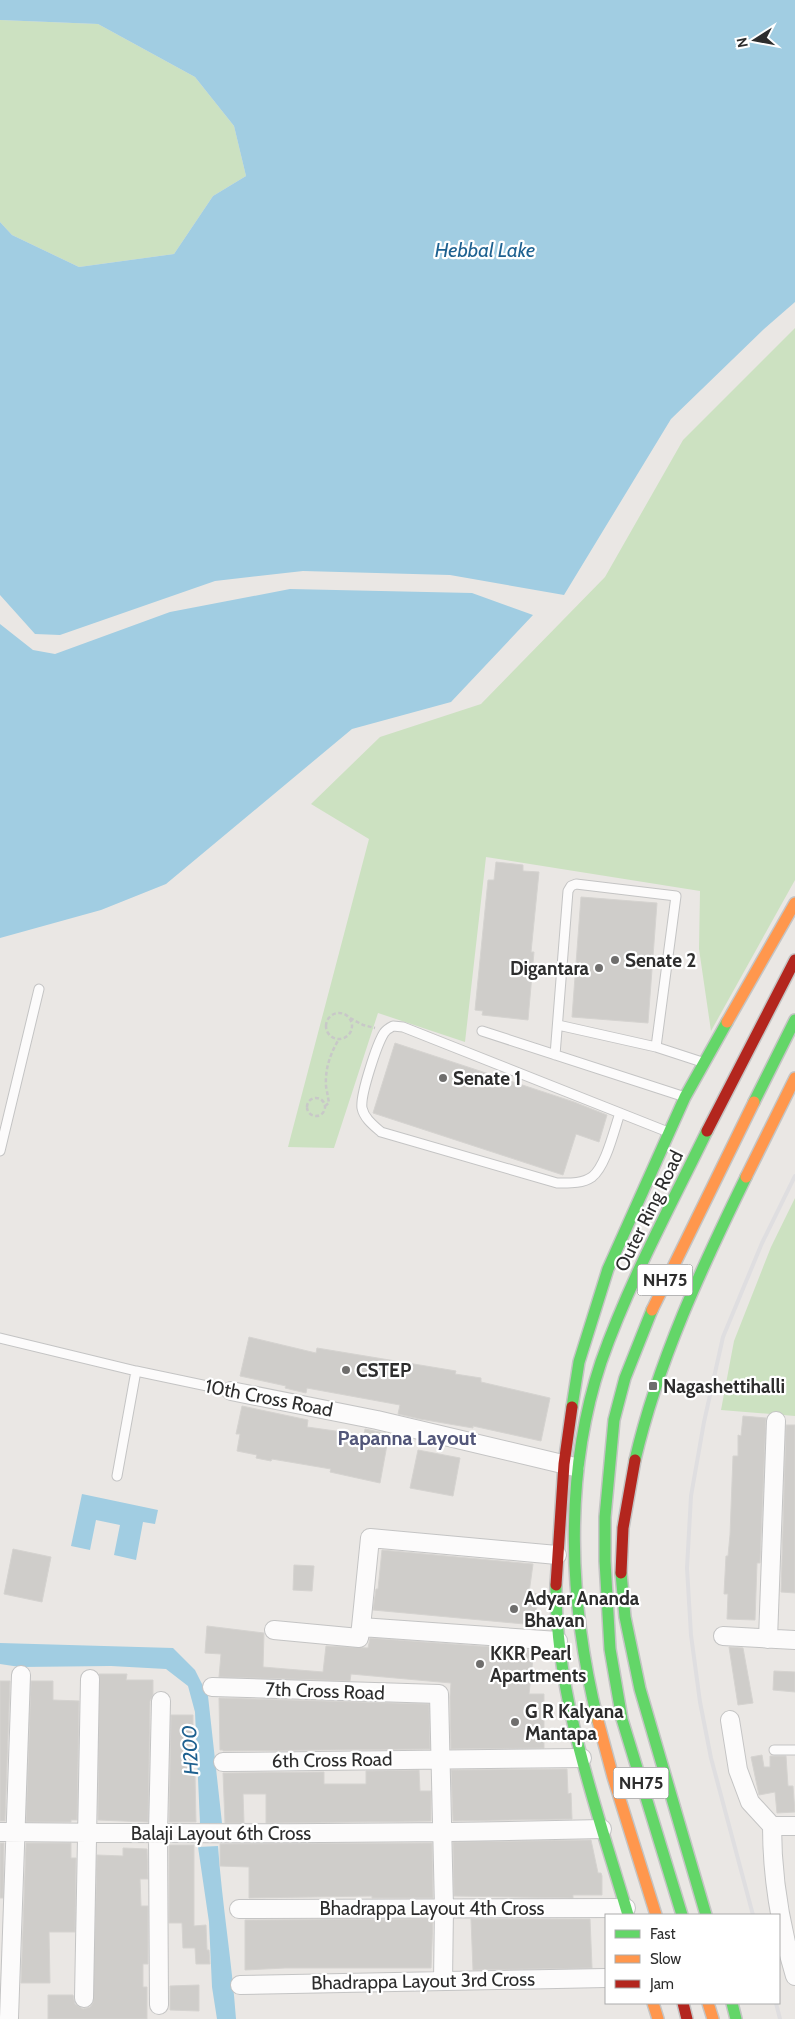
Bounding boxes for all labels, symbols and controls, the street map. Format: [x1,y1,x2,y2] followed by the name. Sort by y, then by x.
[730,15,780,65] north arrow
[732,36,752,49] text: N
[435,238,535,262] water label: Hebbal Lake
[625,949,696,972] place label: Senate 2
[609,954,621,966] marker: Senate 2
[510,957,590,980] place label: Digantara
[593,962,605,974] marker: Digantara
[453,1067,521,1090] place label: Senate 1
[437,1072,449,1084] marker: Senate 1
[610,1147,688,1275] street label: Outer Ring Road
[638,1264,692,1296] road number: NH75
[356,1359,411,1382] place label: CSTEP
[340,1364,352,1376] marker: CSTEP
[203,1374,335,1422] street label: 10th Cross Road
[663,1375,785,1398] place label: Nagashettihalli
[647,1380,659,1392] marker: Nagashettihalli
[338,1426,477,1450] district label: Papanna Layout
[524,1587,640,1632] place label: Adyar Ananda Bhavan
[508,1603,520,1615] marker: Adyar Ananda Bhavan
[490,1642,586,1687] place label: KKR Pearl Apartments
[474,1658,486,1670] marker: KKR Pearl Apartments
[265,1677,385,1705] street label: 7th Cross Road
[525,1700,624,1745] place label: G R Kalyana Mantapa
[509,1716,521,1728] marker: G R Kalyana Mantapa
[177,1724,203,1776] water label: H200
[271,1747,393,1773] street label: 6th Cross Road
[614,1768,668,1799] road number: NH75
[131,1822,311,1845] street label: Balaji Layout 6th Cross
[320,1897,545,1920] street label: Bhadrappa Layout 4th Cross
[605,1914,780,2004] legend
[650,1925,675,1943] text: Fast
[650,1950,681,1968] text: Slow
[311,1968,535,1994] street label: Bhadrappa Layout 3rd Cross
[649,1975,674,1993] text: Jam

